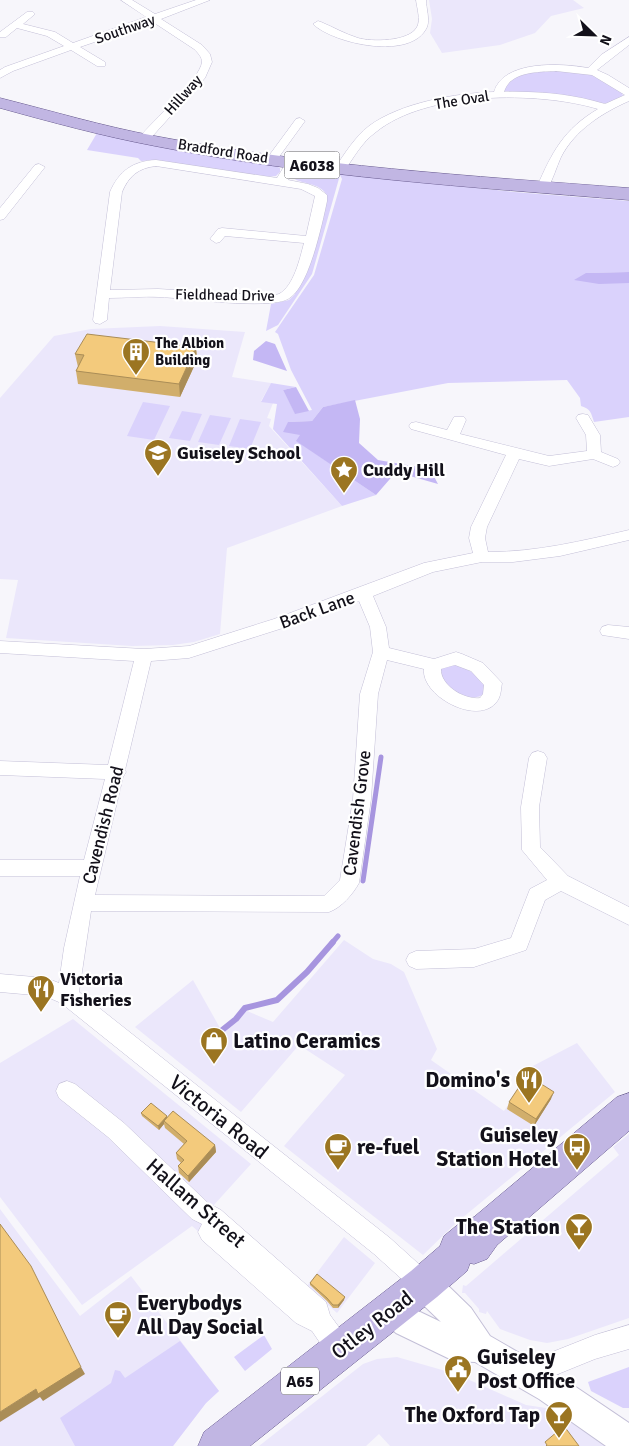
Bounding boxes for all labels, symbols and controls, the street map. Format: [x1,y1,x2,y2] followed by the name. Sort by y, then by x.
[92,10,158,48] street label: Southway
[569,10,619,60] north arrow
[596,32,615,48] text: N
[160,71,206,119] street label: Hillway
[433,87,491,113] street label: The Oval
[177,135,269,167] street label: Bradford Road
[284,152,340,178] road number: A6038
[175,285,275,305] street label: Fieldhead Drive
[155,334,224,369] place label: The Albion Building
[121,337,151,376] building icon: The Albion Building
[143,438,173,477] school or university icon: Guiseley School
[177,442,301,464] place label: Guiseley School
[329,455,359,494] place icon: Cuddy Hill
[363,459,445,481] place label: Cuddy Hill
[276,586,358,634] street label: Back Lane
[338,749,376,877] street label: Cavendish Grove
[78,764,128,886] street label: Cavendish Road
[60,968,131,1011] place label: Victoria Fisheries
[26,974,56,1013] restaurant icon: Victoria Fisheries
[199,1026,229,1065] shop icon: Latino Ceramics
[233,1028,380,1054] place label: Latino Ceramics
[514,1065,544,1104] restaurant icon: Domino's
[425,1067,510,1093] place label: Domino's
[164,1069,274,1165] street label: Victoria Road
[437,1122,559,1172] place label: Guiseley Station Hotel
[323,1132,353,1171] cafe icon: re-fuel
[562,1132,592,1171] bus stop icon: Guiseley Station Hotel
[357,1134,420,1160] place label: re-fuel
[141,1153,251,1253] street label: Hallam Street
[564,1212,594,1251] bar icon: The Station
[456,1214,560,1240] place label: The Station
[326,1285,418,1365] street label: Otley Road
[137,1290,264,1340] place label: Everybodys All Day Social
[103,1300,133,1339] cafe icon: Everybodys All Day Social
[477,1344,575,1394] place label: Guiseley Post Office
[443,1354,473,1393] public building icon: Guiseley Post Office
[281,1368,319,1394] road number: A65
[544,1400,574,1439] bar icon: The Oxford Tap
[405,1402,540,1428] place label: The Oxford Tap

